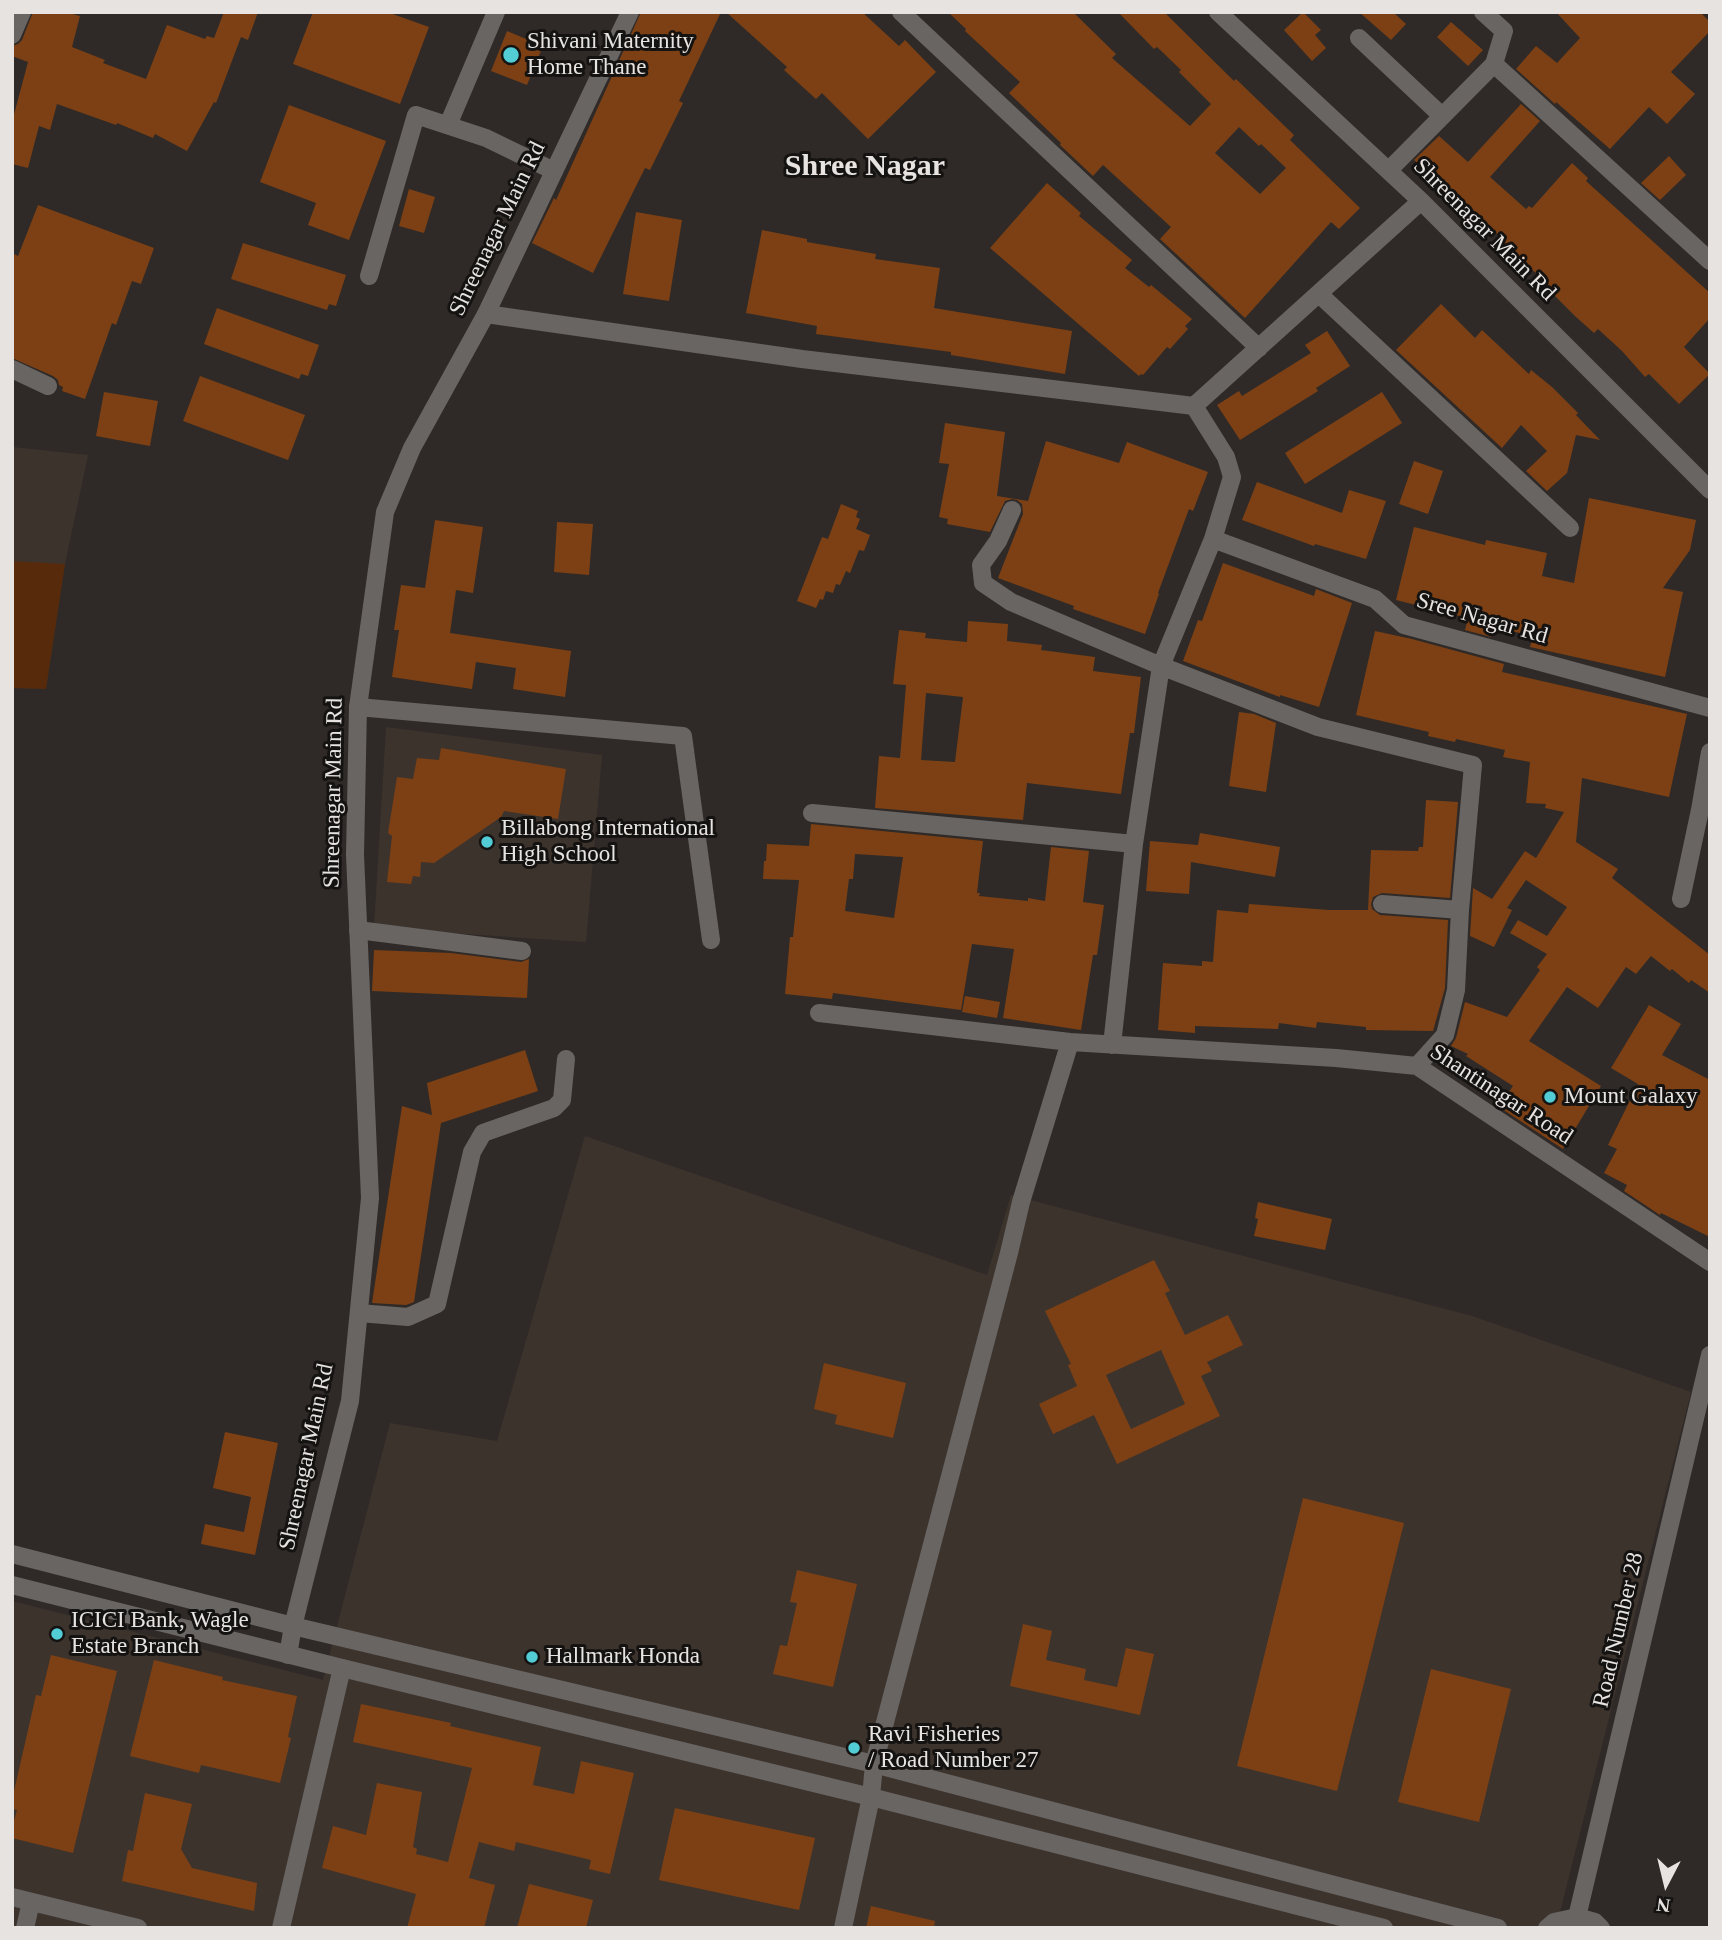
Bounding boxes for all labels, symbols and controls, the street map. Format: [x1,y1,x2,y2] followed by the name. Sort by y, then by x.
[527,28,694,82] place label: Shivani Maternity Home Thane
[501,45,521,65] marker: Shivani Maternity Home Thane
[444,137,552,321] street label: Shreenagar Main Rd
[785,149,945,185] district label: Shree Nagar
[1407,153,1561,307] street label: Shreenagar Main Rd
[1413,587,1551,651] street label: Sree Nagar Rd
[319,698,349,888] street label: Shreenagar Main Rd
[501,815,715,869] place label: Billabong International High School
[479,834,495,850] marker: Billabong International High School
[1425,1039,1577,1151] street label: Shantinagar Road
[1564,1083,1698,1111] place label: Mount Galaxy
[1542,1089,1558,1105] marker: Mount Galaxy
[274,1361,340,1553] street label: Shreenagar Main Rd
[1588,1550,1650,1710] street label: Road Number 28
[71,1607,249,1661] place label: ICICI Bank, Wagle Estate Branch
[49,1626,65,1642] marker: ICICI Bank, Wagle Estate Branch
[546,1643,700,1671] place label: Hallmark Honda
[524,1649,540,1665] marker: Hallmark Honda
[868,1721,1039,1775] place label: Ravi Fisheries / Road Number 27
[846,1740,862,1756] marker: Ravi Fisheries / Road Number 27
[1631,1849,1701,1919] north arrow
[1655,1894,1671,1917] text: N

